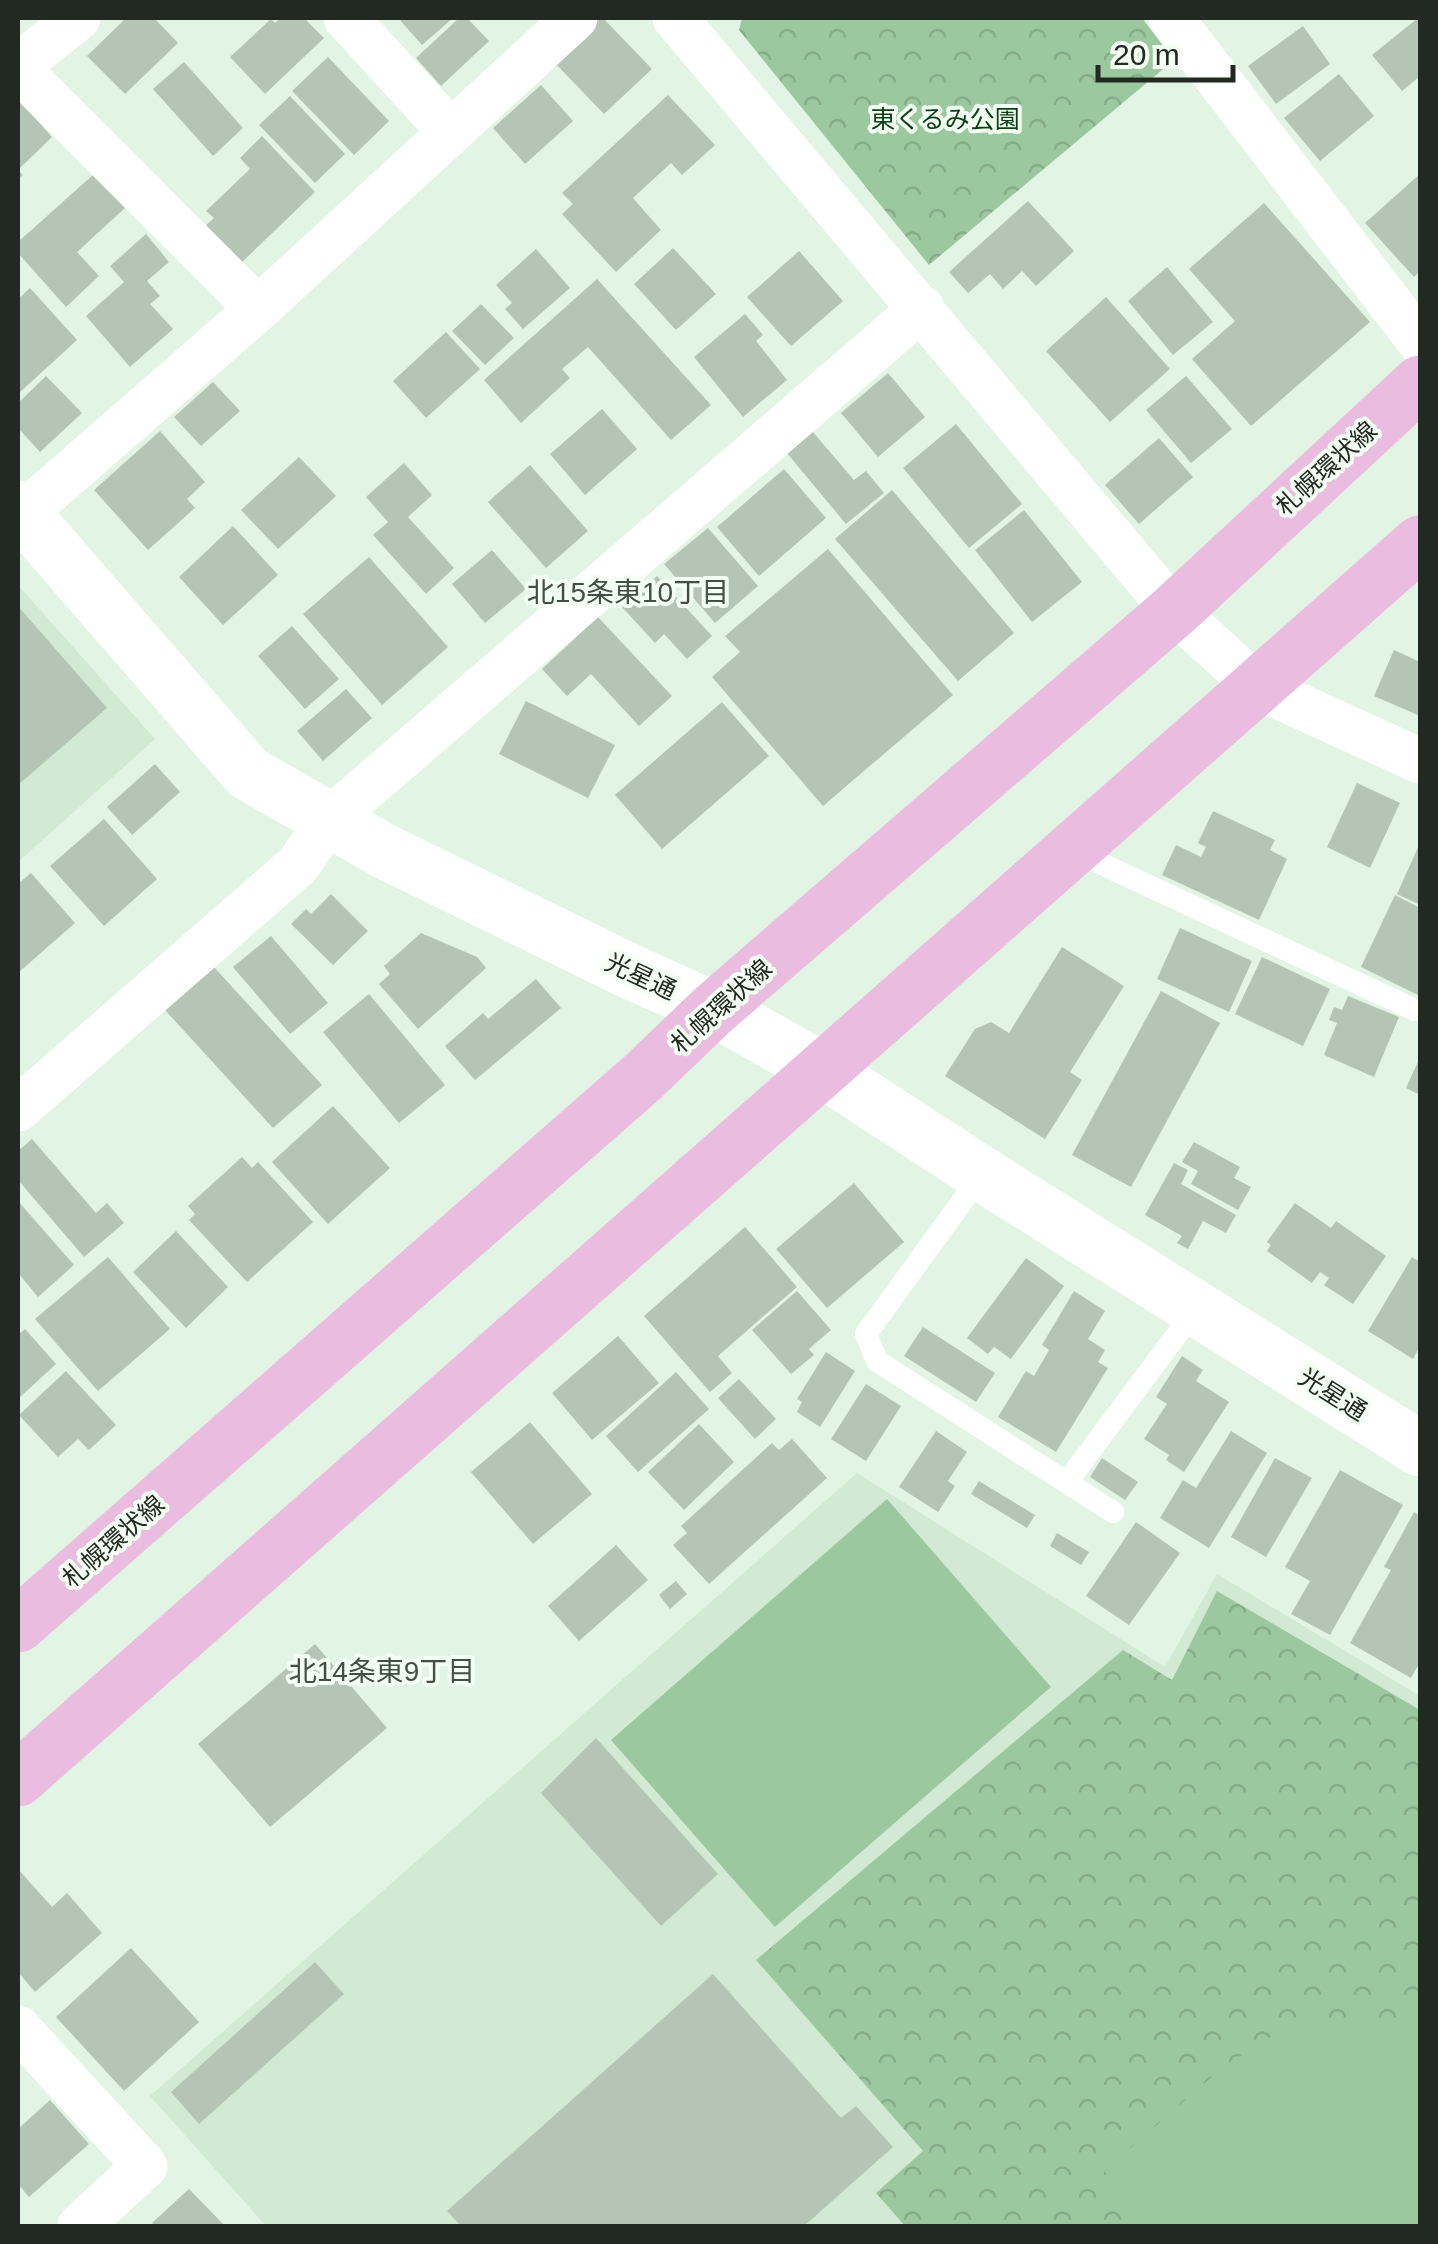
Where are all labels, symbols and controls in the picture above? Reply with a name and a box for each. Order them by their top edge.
scale bar [1098,20,1233,82]
text: 20 m [1113,38,1180,71]
park label: 東くるみ公園 [870,105,1020,133]
street label: 札幌環状線 [1270,416,1382,520]
district label: 北15条東10丁目 [527,577,729,608]
street label: 光星通 [601,947,681,1005]
street label: 札幌環状線 [665,954,777,1058]
street label: 光星通 [1294,1362,1372,1426]
street label: 札幌環状線 [57,1489,169,1593]
district label: 北14条東9丁目 [289,1656,475,1687]

